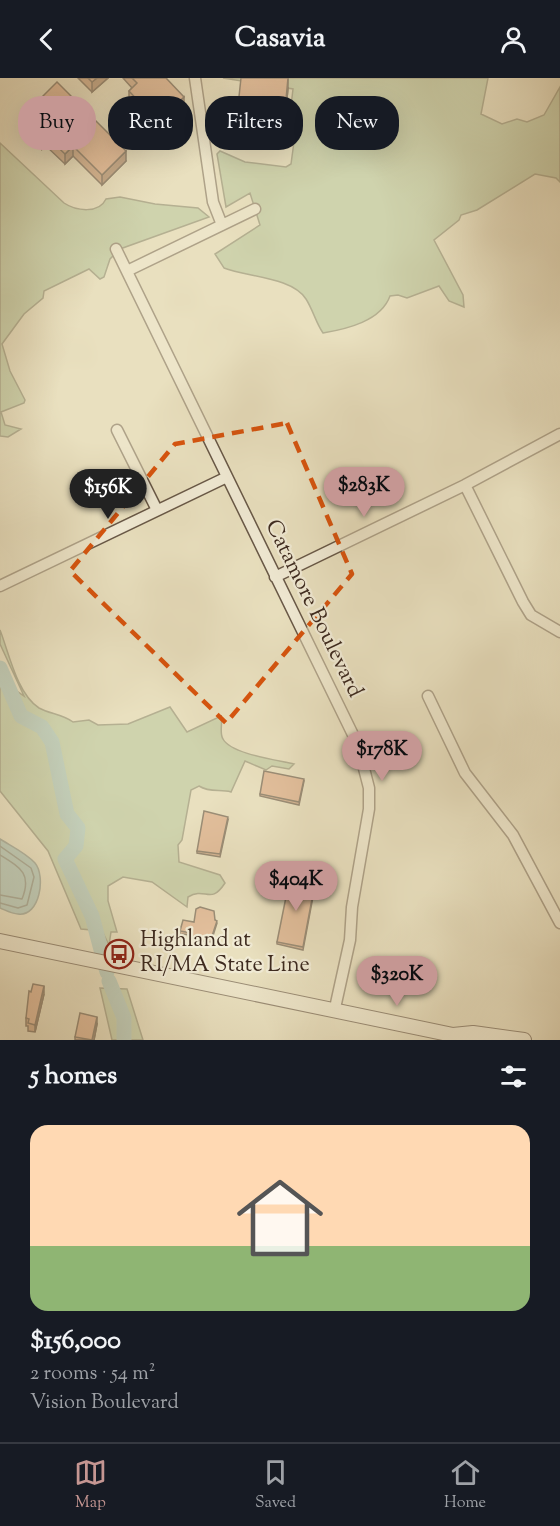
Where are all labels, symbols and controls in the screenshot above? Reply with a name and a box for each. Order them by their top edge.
text: Casavia [235,20,325,59]
icon: back [30,23,63,56]
icon: person [497,23,530,56]
chip: Buy [18,96,96,150]
chip: Rent [108,96,193,150]
chip: Filters [205,96,303,150]
chip: New [315,96,399,150]
pin: $283K [322,467,406,518]
pin: $156K [66,469,150,520]
text: $283K [338,472,390,501]
text: $156K [84,474,132,503]
street label: Catamore Boulevard [256,515,370,703]
pin: $178K [340,731,424,782]
text: $178K [356,736,408,765]
pin: $404K [254,861,338,912]
text: $404K [269,866,323,895]
place label: Highland at RI/MA State Line [140,925,310,982]
bus stop icon: Highland at RI/MA State Line [103,938,135,970]
pin: $320K [355,956,439,1007]
text: $320K [370,961,424,990]
text: 5 homes [30,1058,117,1095]
icon: filters [497,1060,530,1093]
icon: home [226,1164,334,1272]
text: $156,000 [30,1323,121,1360]
text: 2 rooms · 54 m² [30,1360,155,1389]
text: Vision Boulevard [30,1389,179,1418]
tab: Map [74,1456,107,1515]
tab: Saved [255,1456,296,1515]
tab: Home [444,1456,486,1515]

